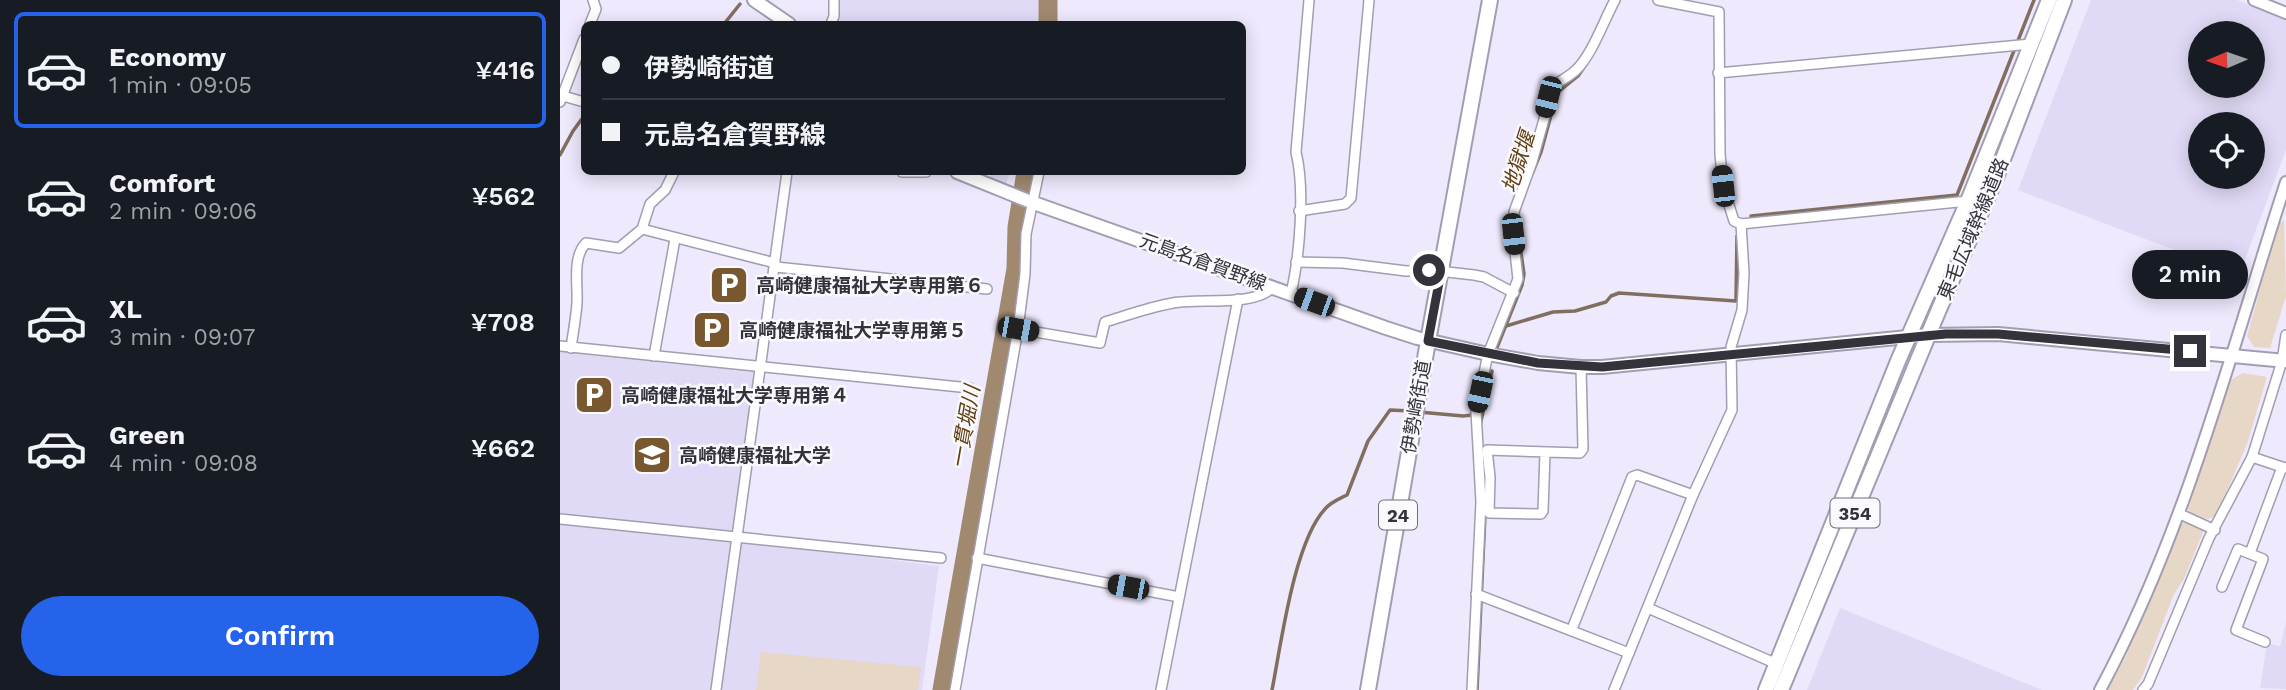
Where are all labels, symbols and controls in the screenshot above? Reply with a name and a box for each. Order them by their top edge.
north arrow [2188,21,2264,98]
map controls [2188,21,2265,189]
icon: car [25,39,88,102]
text: Economy [109,42,226,72]
text: 伊勢崎街道 [644,53,774,83]
text: ¥416 [475,55,535,85]
text: 1 min · 09:05 [109,72,252,99]
car [1533,74,1564,120]
button: locate [2188,112,2265,189]
text: 元島名倉賀野線 [644,120,826,150]
water label: 地獄堰 [1496,124,1541,196]
street label: 東毛広域幹線道路 [1933,155,2013,303]
car [1711,164,1736,208]
icon: car [25,165,88,228]
text: Comfort [109,168,215,198]
text: ¥562 [472,181,535,211]
text: 2 min · 09:06 [109,198,257,225]
car [1501,212,1526,256]
street label: 元島名倉賀野線 [1137,228,1269,296]
callout: 2 min [2132,250,2248,298]
route start [1413,254,1445,286]
text: 2 min [2158,261,2222,288]
parking icon: 高崎健康福祉大学専用第６ [708,264,750,306]
place label: 高崎健康福祉大学専用第６ [756,274,984,297]
car [1291,285,1338,319]
icon: car [25,291,88,354]
text: XL [109,294,142,324]
text: ¥708 [471,307,535,337]
parking icon: 高崎健康福祉大学専用第５ [691,309,733,351]
car [996,315,1041,343]
place label: 高崎健康福祉大学専用第５ [739,319,967,342]
text: 3 min · 09:07 [109,324,255,351]
route end [2174,335,2206,367]
street label: 伊勢崎街道 [1396,358,1436,456]
car [1466,369,1495,415]
parking icon: 高崎健康福祉大学専用第４ [573,374,615,416]
water label: 一貫堀川 [945,381,985,471]
place label: 高崎健康福祉大学専用第４ [621,384,849,407]
icon: car [25,417,88,480]
text: Green [109,420,185,450]
text: ¥662 [471,433,535,463]
school or university icon: 高崎健康福祉大学 [631,434,673,476]
place label: 高崎健康福祉大学 [679,444,831,467]
text: 4 min · 09:08 [109,450,258,477]
road number: 354 [1830,499,1880,528]
road number: 24 [1379,500,1417,530]
car [1106,573,1151,601]
button: Confirm [21,596,539,676]

